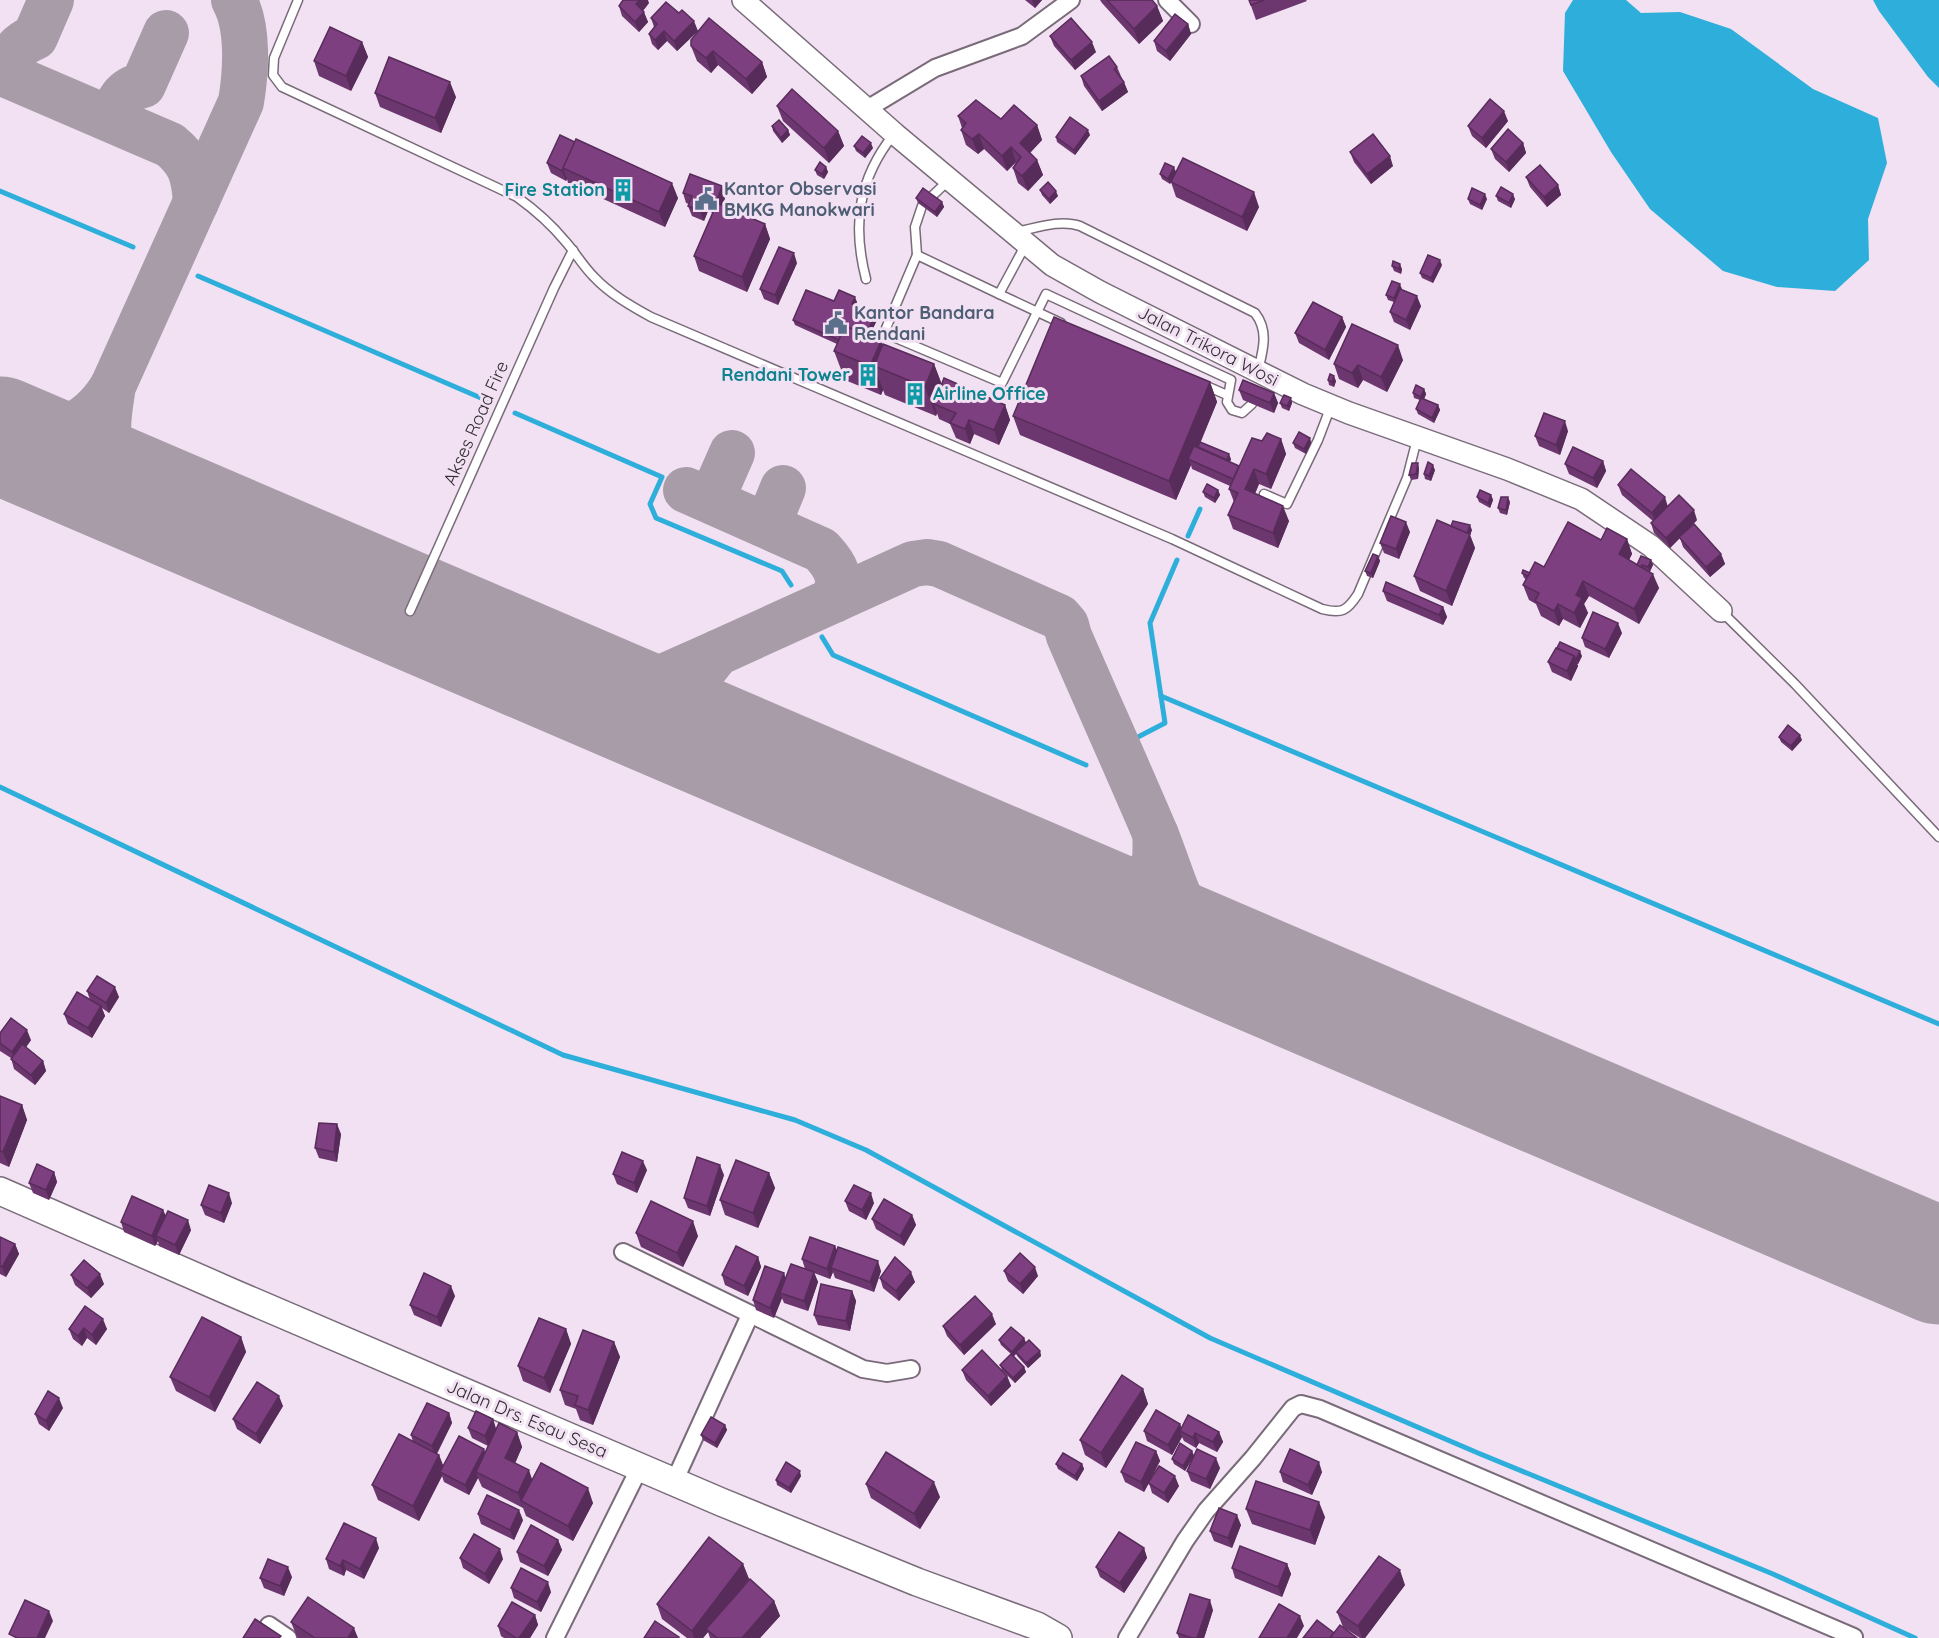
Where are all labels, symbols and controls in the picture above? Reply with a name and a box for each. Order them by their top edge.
building icon: Fire Station [610,177,636,203]
place label: Kantor Observasi BMKG Manokwari [724,177,876,221]
place label: Fire Station [505,178,605,201]
public building icon: Kantor Observasi BMKG Manokwari [693,186,719,212]
street label: Jalan Trikora Wosi [1134,300,1283,391]
place label: Kantor Bandara Rendani [854,301,995,345]
public building icon: Kantor Bandara Rendani [823,310,849,336]
street label: Akses Road Fire [438,357,513,488]
building icon: Rendani Tower [855,362,881,388]
place label: Rendani Tower [721,363,850,386]
building icon: Airline Office [902,381,928,407]
place label: Airline Office [933,382,1046,405]
street label: Jalan Drs. Esau Sesa [443,1374,611,1463]

